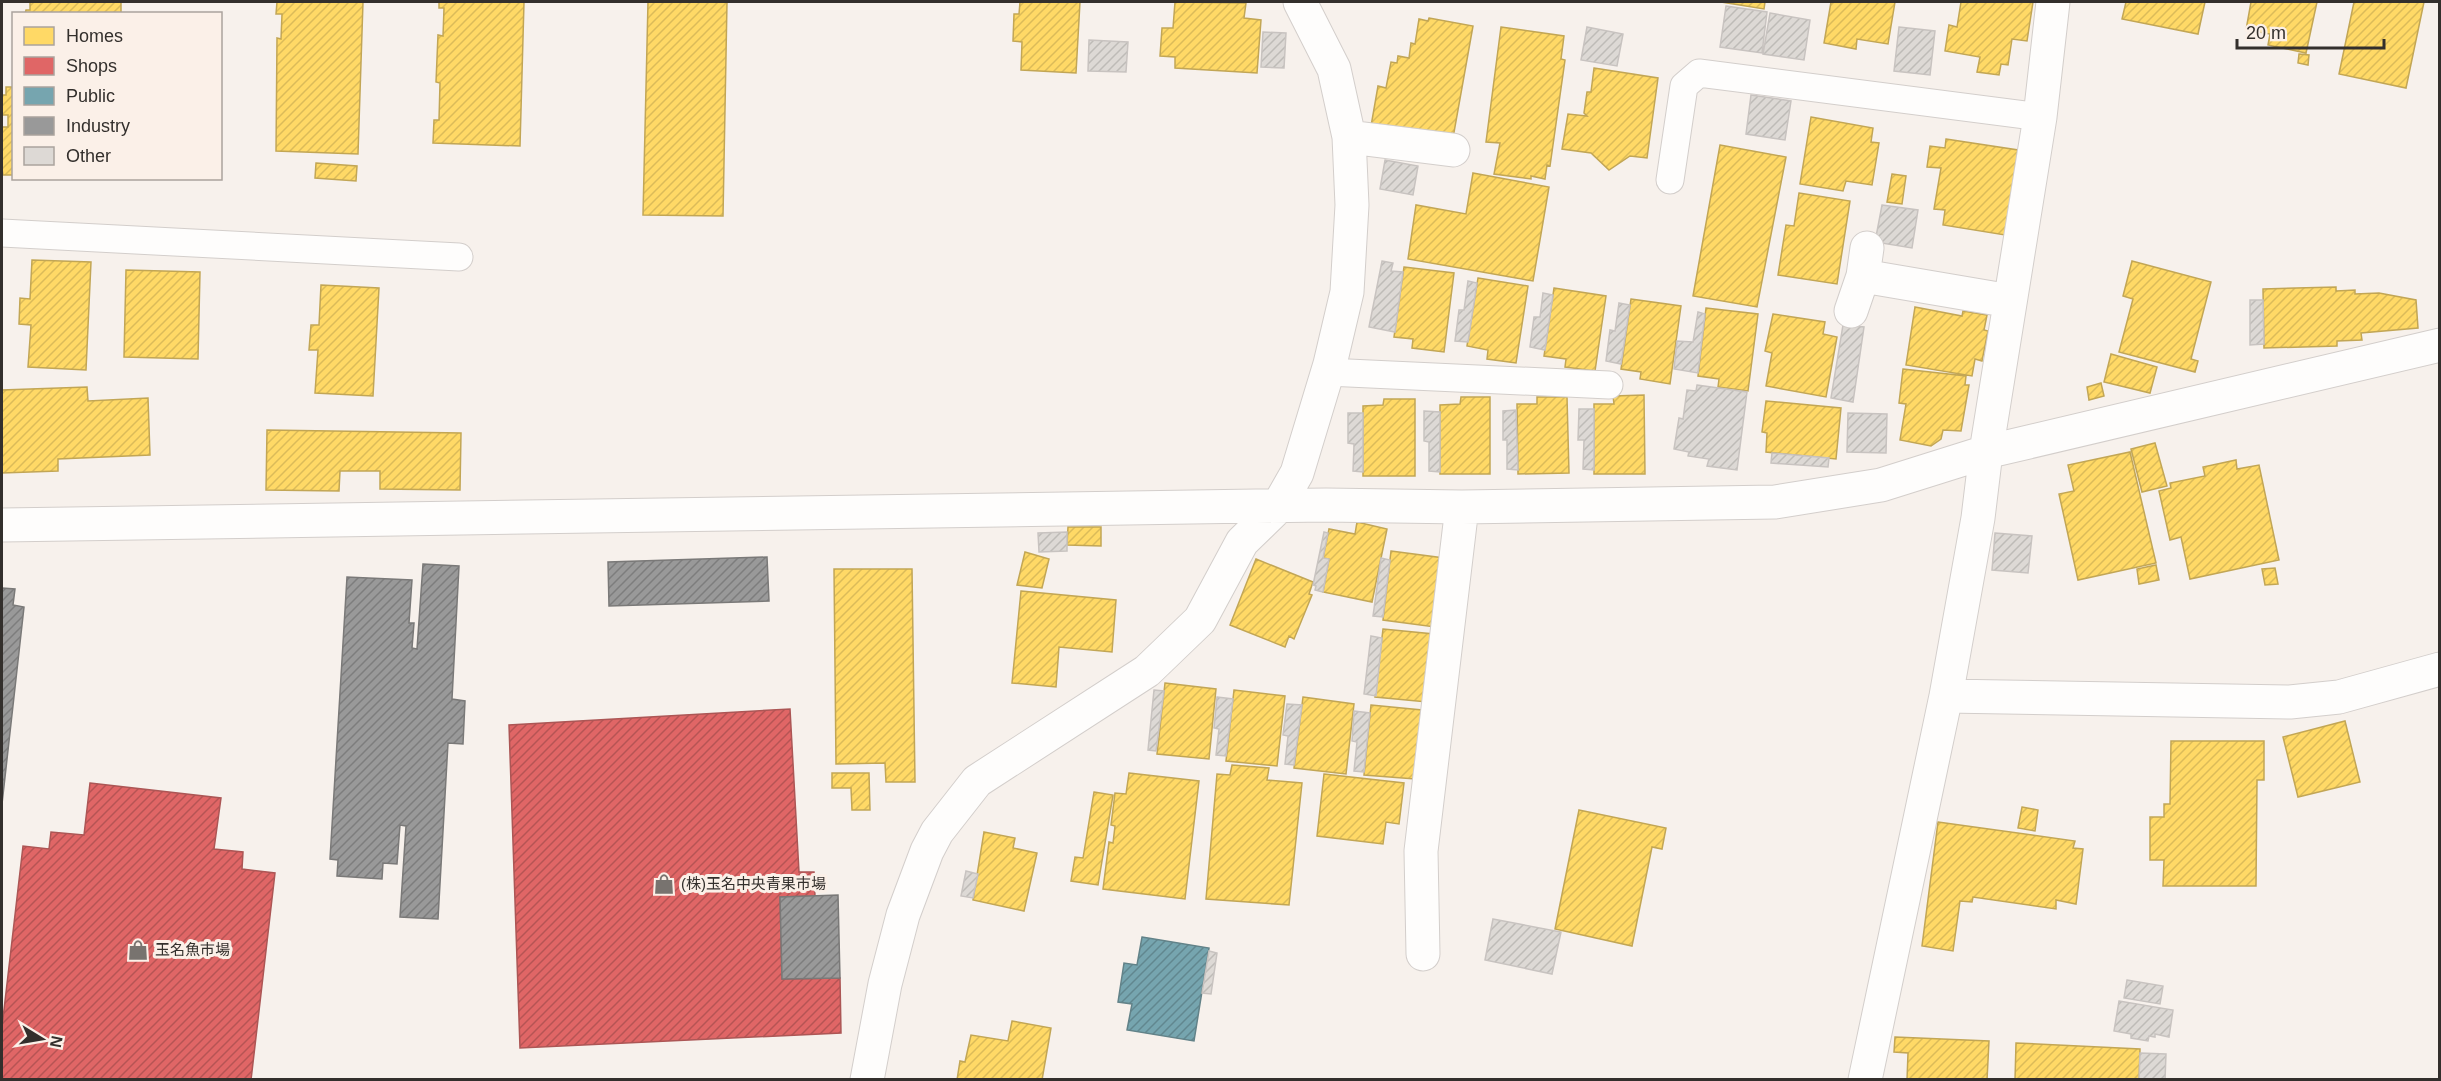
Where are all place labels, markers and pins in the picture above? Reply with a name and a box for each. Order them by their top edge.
shop icon: (株)玉名中央青果市場 [652,872,676,896]
place label: (株)玉名中央青果市場 [681,875,826,892]
shop icon: 玉名魚市場 [126,938,150,962]
place label: 玉名魚市場 [155,941,230,958]

